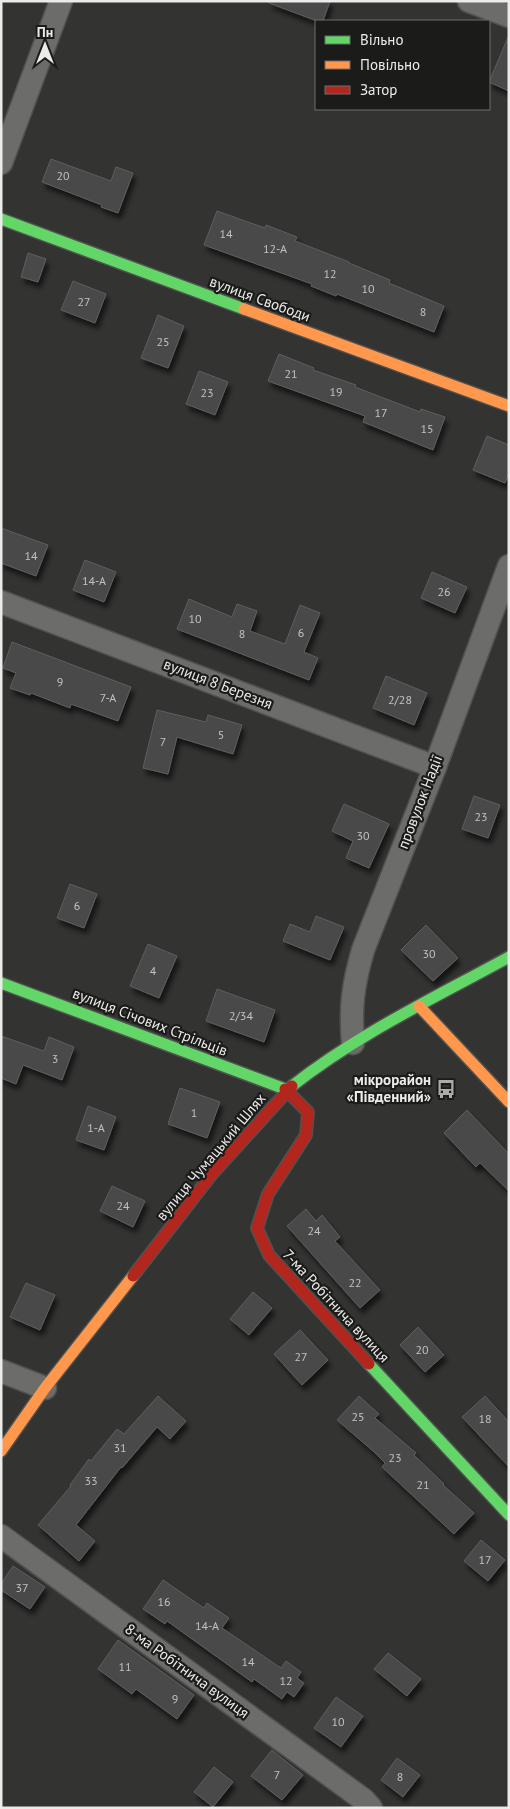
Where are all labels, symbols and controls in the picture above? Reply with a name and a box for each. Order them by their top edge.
north arrow [20,20,70,70]
legend [315,20,490,110]
text: Пн [37,23,53,41]
text: Вільно [360,30,403,49]
text: Повільно [360,55,420,74]
text: Затор [360,80,397,99]
house number: 20 [56,168,70,183]
house number: 14 [219,226,233,241]
house number: 12-А [263,241,287,256]
house number: 12 [323,266,337,281]
street label: вулиця Свободи [207,272,313,326]
house number: 10 [361,281,375,296]
house number: 27 [77,294,91,309]
house number: 8 [420,304,426,319]
house number: 25 [156,334,170,349]
house number: 21 [284,366,298,381]
house number: 19 [329,384,343,399]
house number: 23 [200,385,214,400]
house number: 17 [374,405,388,420]
house number: 15 [420,421,434,436]
house number: 14 [24,548,38,563]
house number: 14-А [82,573,106,588]
house number: 26 [437,584,451,599]
house number: 10 [188,611,202,626]
house number: 6 [298,625,304,640]
house number: 8 [239,626,245,641]
street label: вулиця 8 Березня [161,654,275,713]
house number: 9 [57,674,63,689]
house number: 7-А [100,690,116,705]
house number: 2/28 [388,692,412,707]
house number: 5 [218,727,224,742]
house number: 7 [160,734,166,749]
street label: провулок Надії [393,752,446,851]
house number: 23 [474,809,488,824]
house number: 30 [356,828,370,843]
house number: 6 [74,898,80,913]
house number: 30 [422,946,436,961]
house number: 4 [150,963,157,978]
street label: вулиця Січових Стрільців [70,983,230,1060]
house number: 2/34 [229,1008,253,1023]
house number: 3 [52,1051,58,1066]
place label: мікрорайон «Південний» [347,1070,431,1106]
bus stop icon: мікрорайон «Південний» [435,1078,457,1100]
street label: вулиця Чумацький Шлях [152,1089,270,1224]
house number: 1 [191,1105,197,1120]
house number: 1-А [87,1120,105,1135]
house number: 24 [116,1198,130,1213]
house number: 24 [307,1223,321,1238]
street label: 7-ма Робітнича вулиця [279,1245,394,1366]
house number: 22 [348,1275,362,1290]
house number: 20 [415,1342,429,1357]
house number: 27 [294,1349,308,1364]
house number: 25 [351,1409,365,1424]
house number: 18 [478,1411,492,1426]
house number: 31 [113,1440,127,1455]
house number: 23 [388,1450,402,1465]
house number: 33 [84,1473,98,1488]
house number: 21 [416,1477,430,1492]
house number: 17 [478,1552,492,1567]
house number: 37 [15,1580,29,1595]
house number: 16 [157,1594,171,1609]
house number: 14-А [195,1618,219,1633]
street label: 8-ма Робітнича вулиця [121,1619,253,1722]
house number: 14 [241,1654,255,1669]
house number: 11 [118,1659,132,1674]
house number: 12 [279,1673,293,1688]
house number: 9 [172,1691,178,1706]
house number: 10 [331,1714,345,1729]
house number: 7 [274,1767,280,1782]
house number: 8 [397,1769,403,1784]

